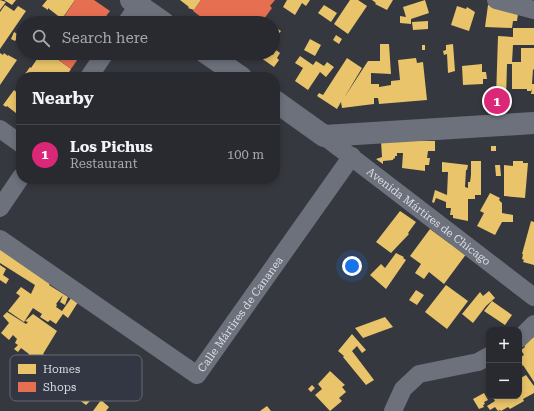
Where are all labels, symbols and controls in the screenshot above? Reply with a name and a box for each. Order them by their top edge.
search box [16,16,280,60]
icon: search [30,27,52,49]
text: Search here [62,29,148,47]
pin: 1 [484,86,510,116]
text: Nearby [32,88,94,108]
text: Los Pichus [70,138,153,156]
text: 1 [41,147,49,162]
text: 100 m [227,147,264,162]
text: Restaurant [70,156,138,171]
street label: Avenida Mártires de Chicago [364,165,493,268]
street label: Calle Mártires de Cananea [195,254,286,375]
your location [342,256,362,276]
map controls [486,327,522,399]
button: + [486,327,522,363]
legend [10,355,142,401]
text: Homes [43,363,80,376]
button: − [486,363,522,399]
text: Shops [43,381,76,394]

